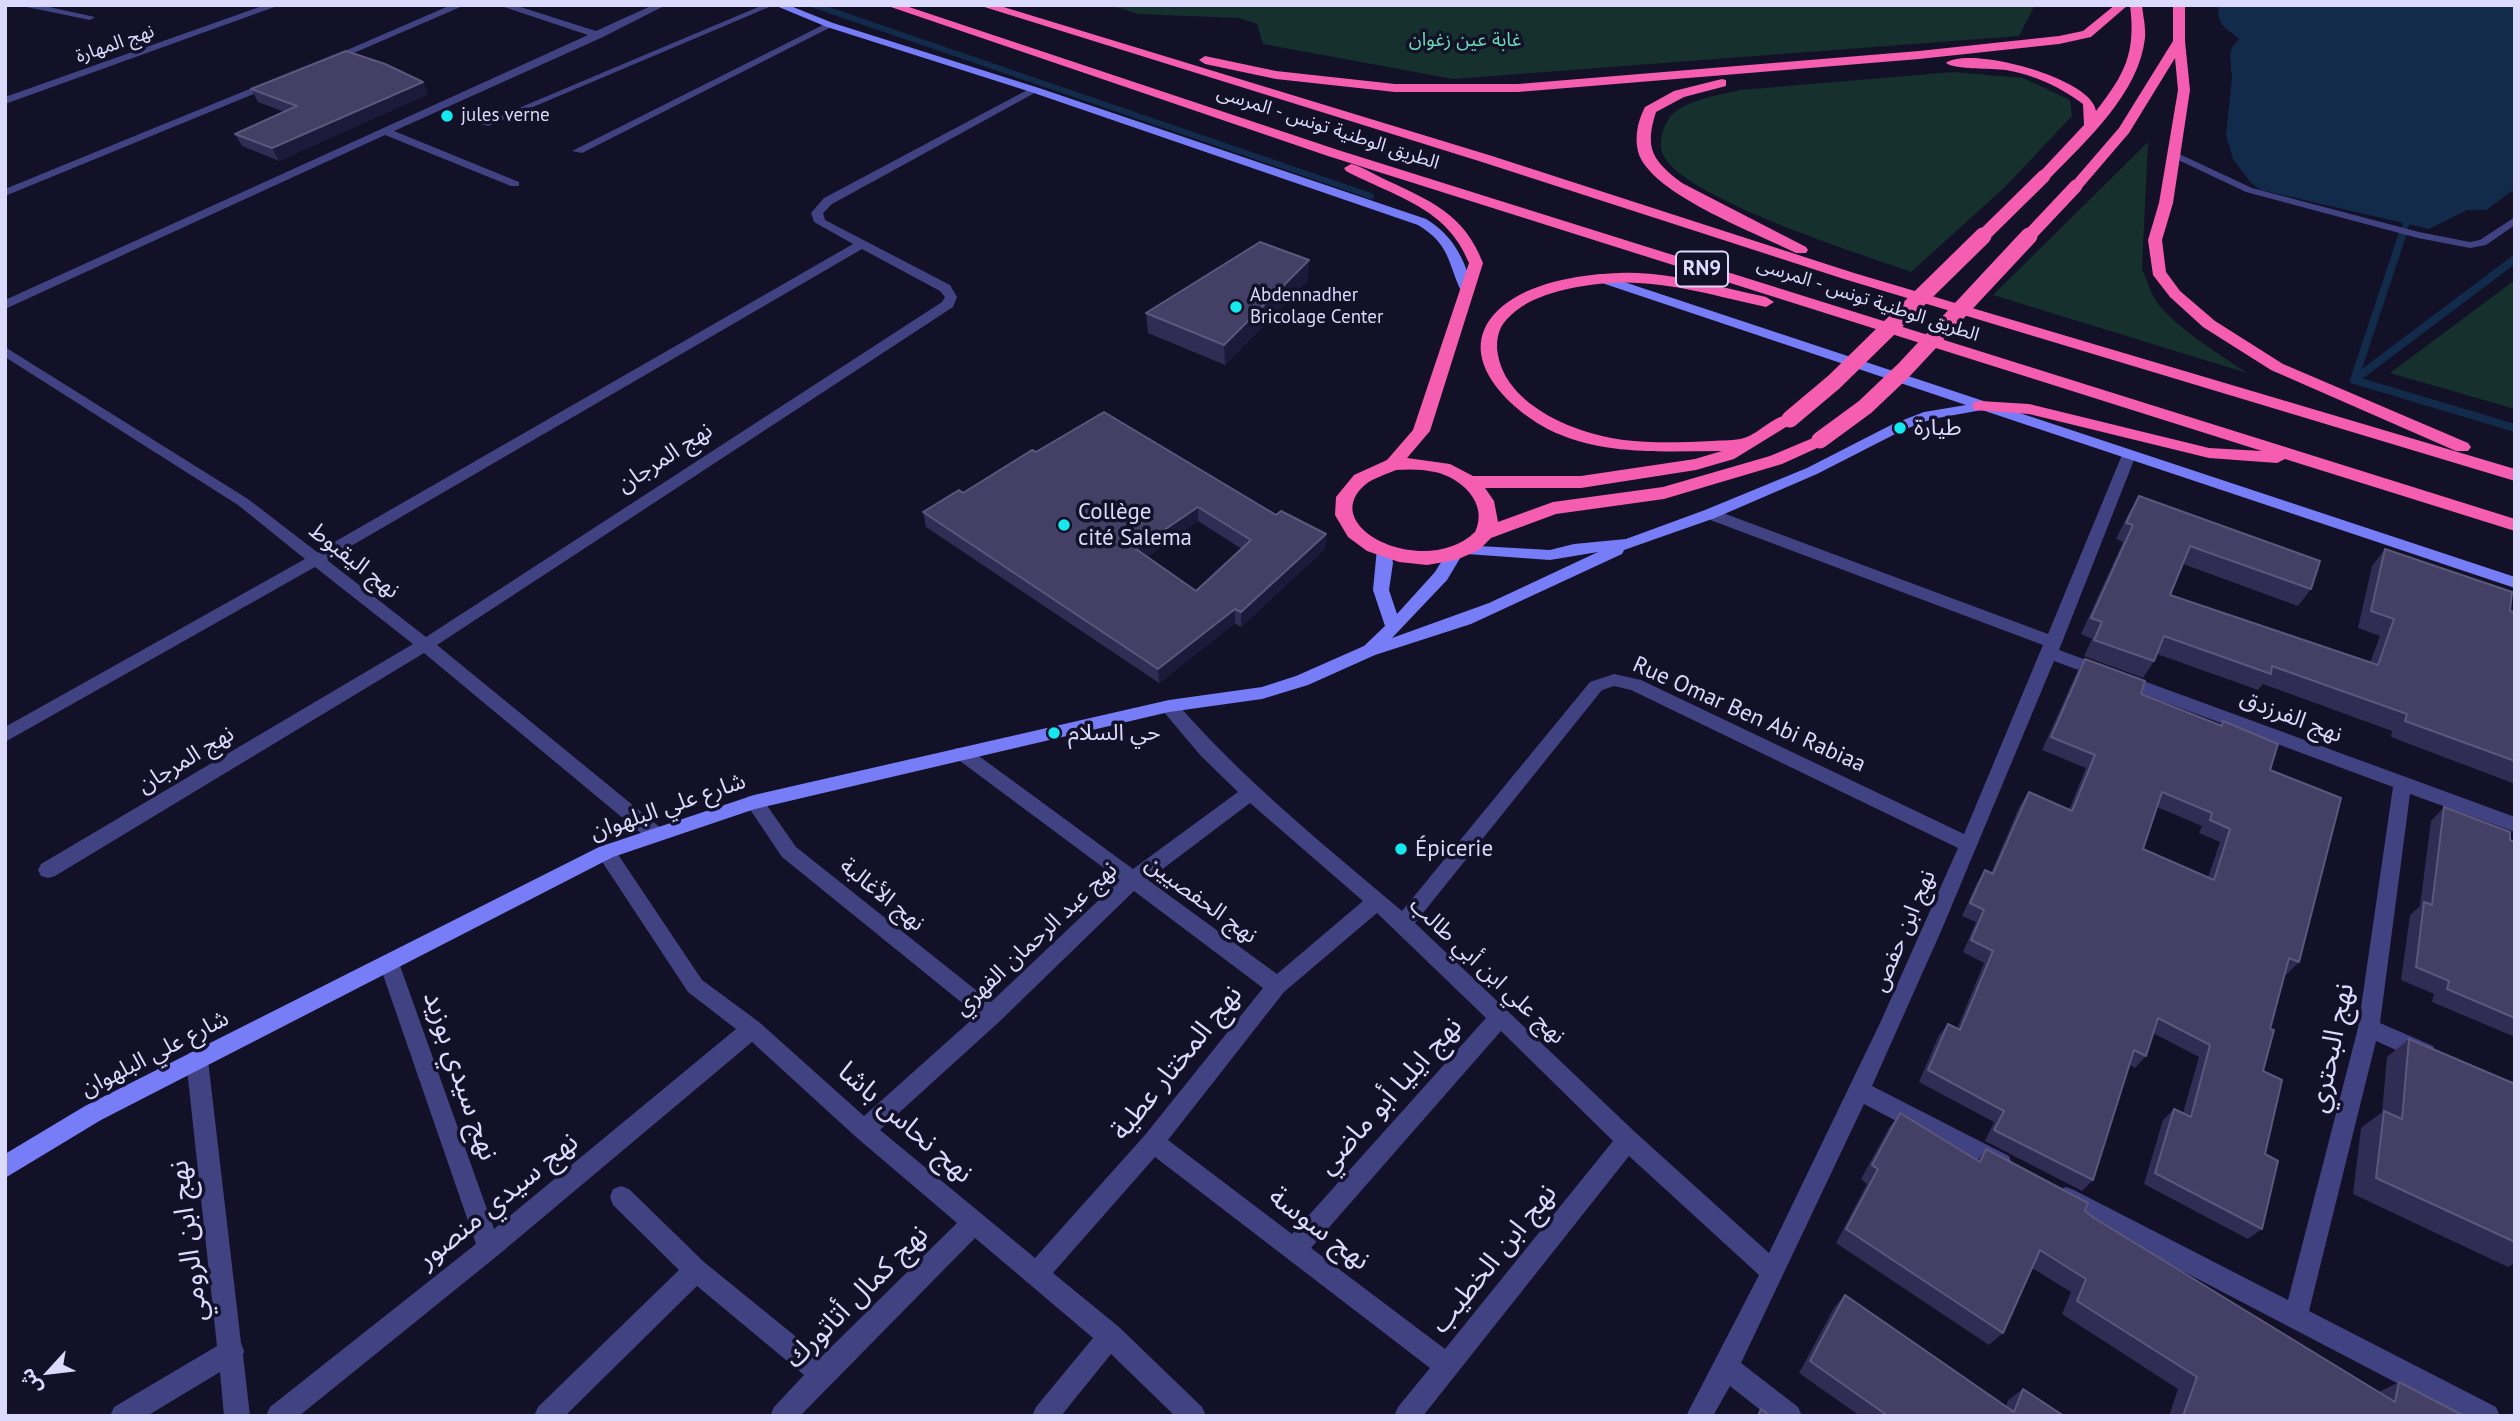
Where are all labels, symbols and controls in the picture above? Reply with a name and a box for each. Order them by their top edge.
street label: نهج المهارة [73,20,157,68]
park label: غابة عين زغوان [1409,30,1521,52]
street label: الطريق الوطنية تونس - المرسى [1214,81,1442,175]
place label: jules verne [461,105,550,127]
marker: jules verne [439,108,455,124]
road number: RN9 [1676,252,1728,286]
street label: الطريق الوطنية تونس - المرسى [1754,253,1982,347]
place label: Abdennadher Bricolage Center [1250,285,1383,329]
marker: Abdennadher Bricolage Center [1228,299,1244,315]
place label: طيارة [1914,414,1962,442]
street label: نهج المرجان [612,417,718,499]
marker: طيارة [1892,420,1908,436]
place label: Collège cité Salema [1078,498,1192,552]
street label: نهج اليقبوط [303,517,405,605]
marker: Collège cité Salema [1056,517,1072,533]
street label: Rue Omar Ben Abi Rabiaa [1628,651,1870,779]
street label: نهج الفرزدق [2236,685,2346,749]
place label: حي السلام [1068,719,1161,747]
street label: نهج المرجان [133,720,239,800]
marker: حي السلام [1046,725,1062,741]
street label: شارع علي البلهوان [587,768,749,846]
place label: Épicerie [1415,835,1493,863]
marker: Épicerie [1393,841,1409,857]
street label: نهج الحفصيين [1139,850,1263,950]
street label: نهج الأغالبة [834,852,930,938]
street label: نهج عبد الرحمان الفهري [949,856,1123,1022]
street label: نهج ابن حفص [1866,866,1942,996]
street label: نهج علي ابن أبي طالب [1403,892,1571,1050]
street label: نهج المختار عطية [1104,979,1250,1147]
street label: نهج البحتري [2302,980,2362,1116]
street label: نهج سيدي بوزيد [415,987,505,1165]
street label: شارع علي البلهوان [76,1005,234,1103]
street label: نهج ايليا أبو ماضي [1310,1010,1470,1182]
street label: نهج نحاس باشا [831,1055,979,1191]
street label: نهج سيدي منصور [411,1126,585,1276]
street label: نهج ابن الرومي [162,1158,216,1324]
street label: نهج ابن الخطيب [1424,1178,1564,1340]
street label: نهج سوسة [1262,1180,1376,1278]
street label: نهج كمال أتاتورك [778,1218,936,1376]
north arrow [14,1337,84,1407]
text: ش [14,1364,47,1399]

